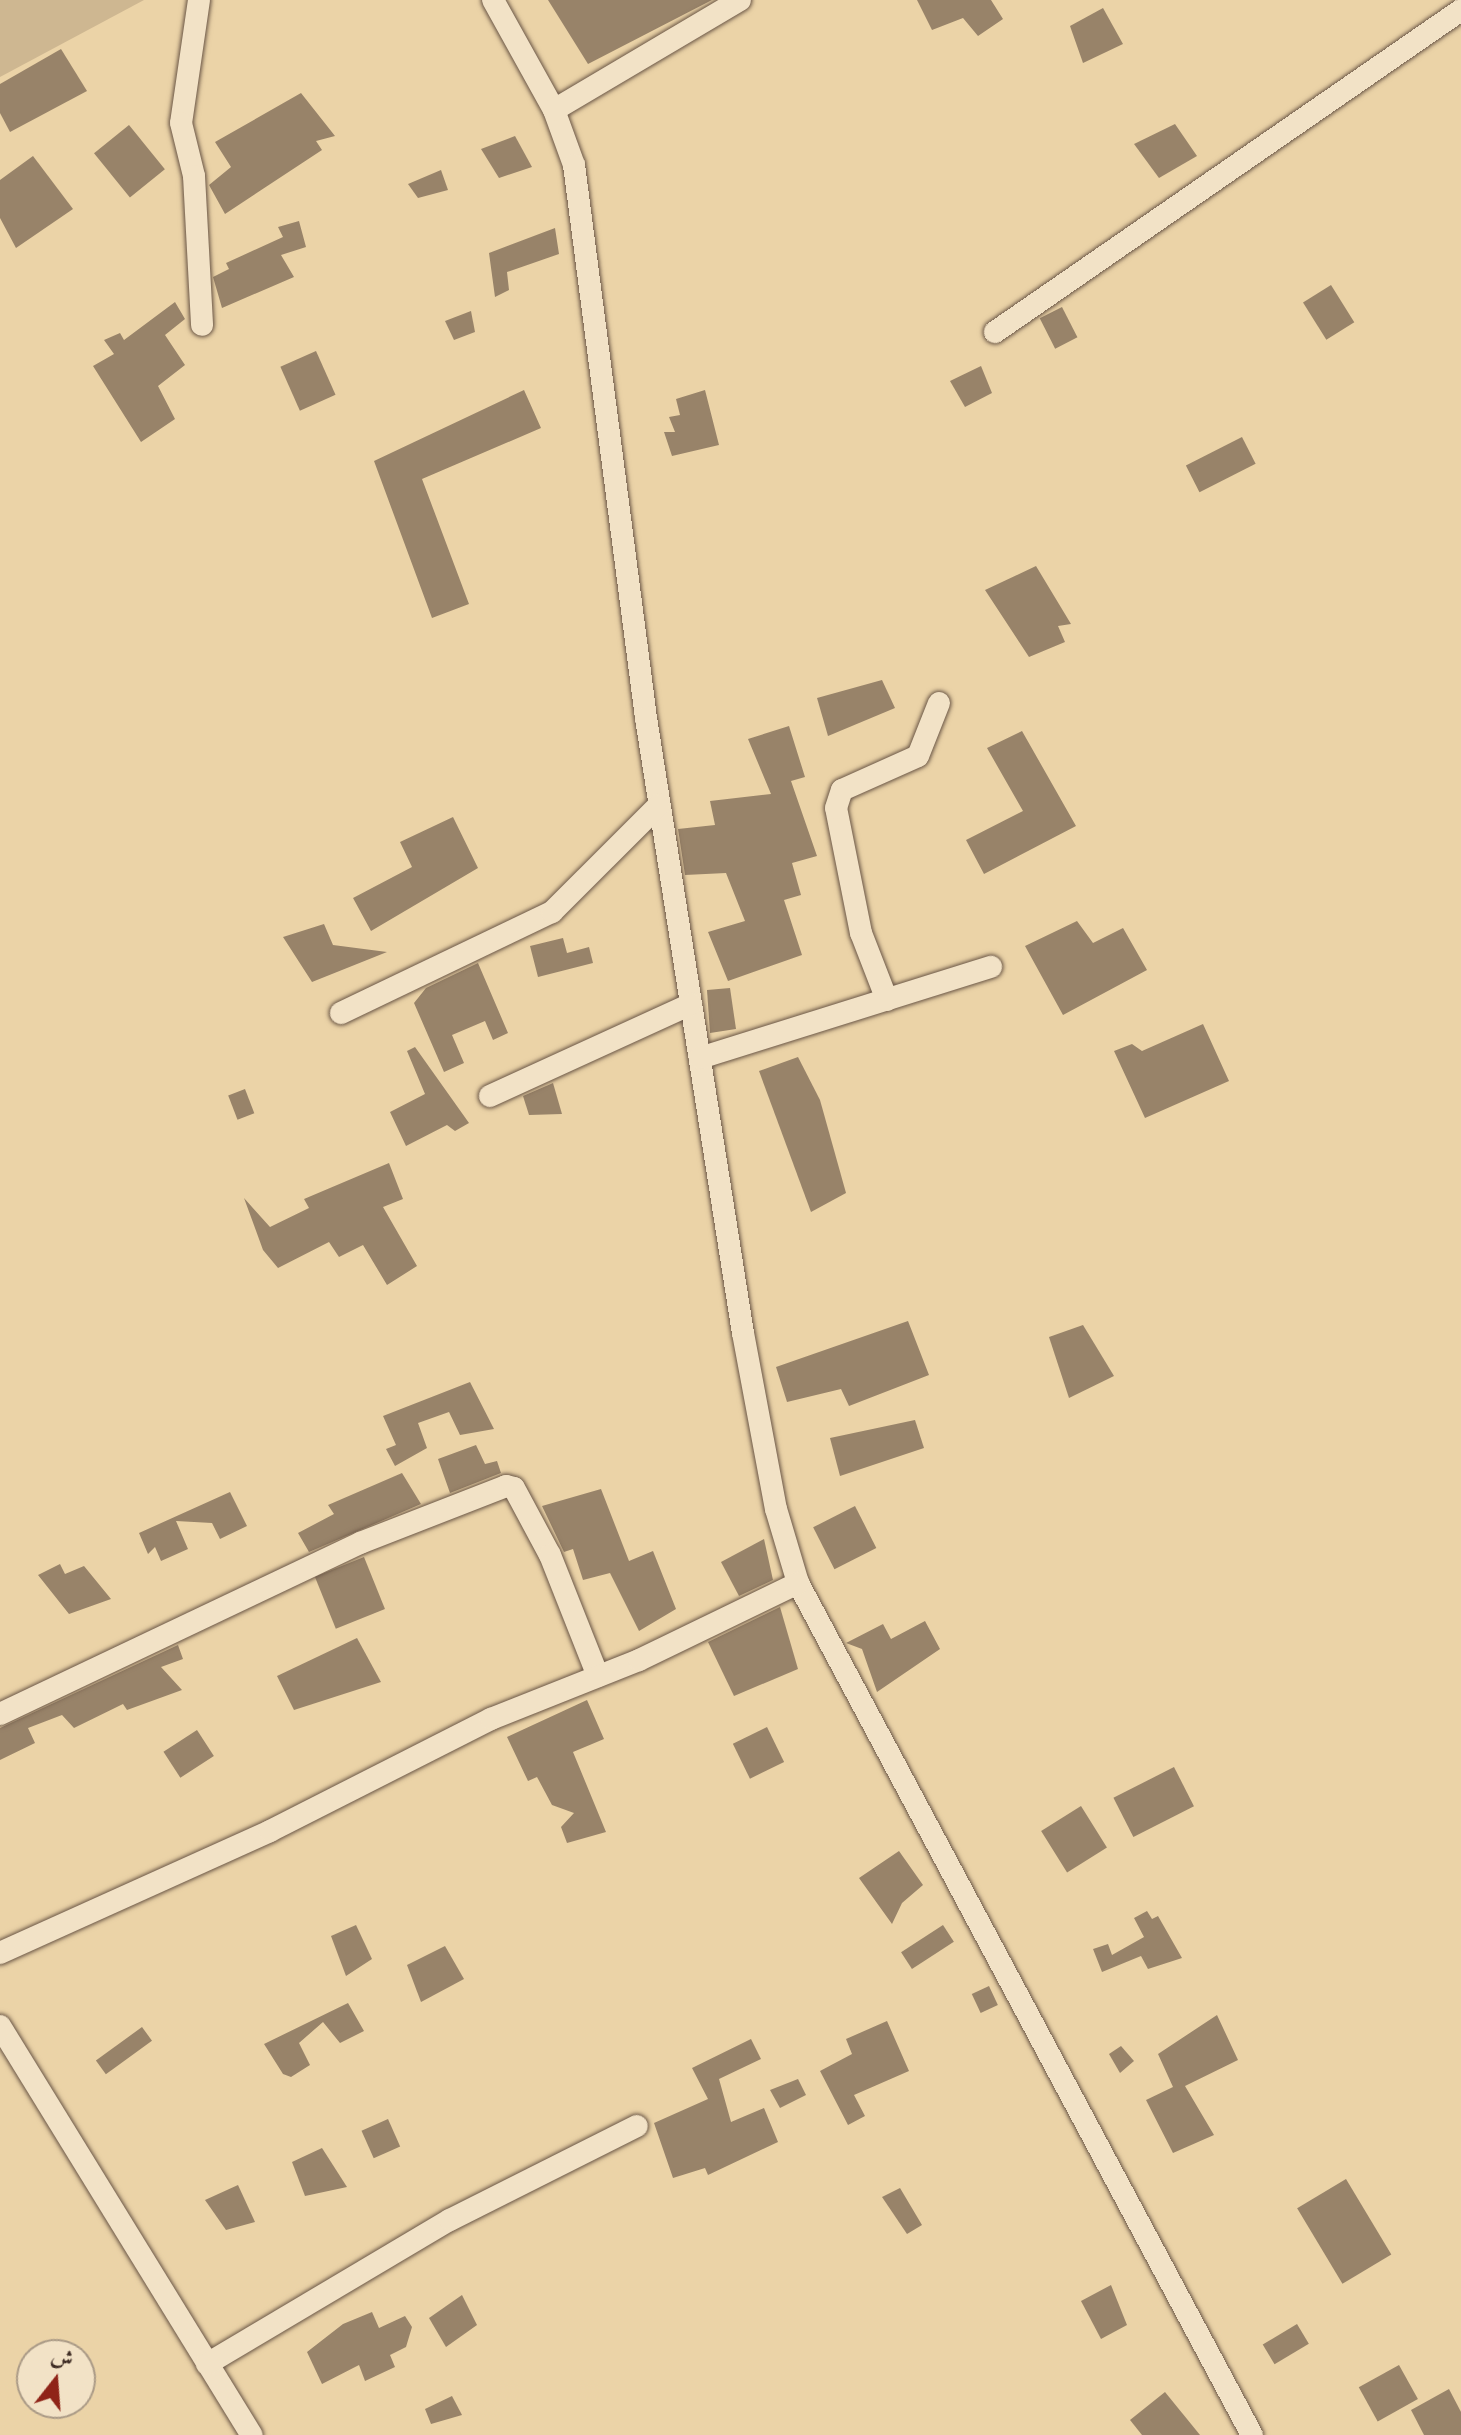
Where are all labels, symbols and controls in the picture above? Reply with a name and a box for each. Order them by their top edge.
north arrow [16,2339,96,2419]
text: ش [48,2340,77,2375]

